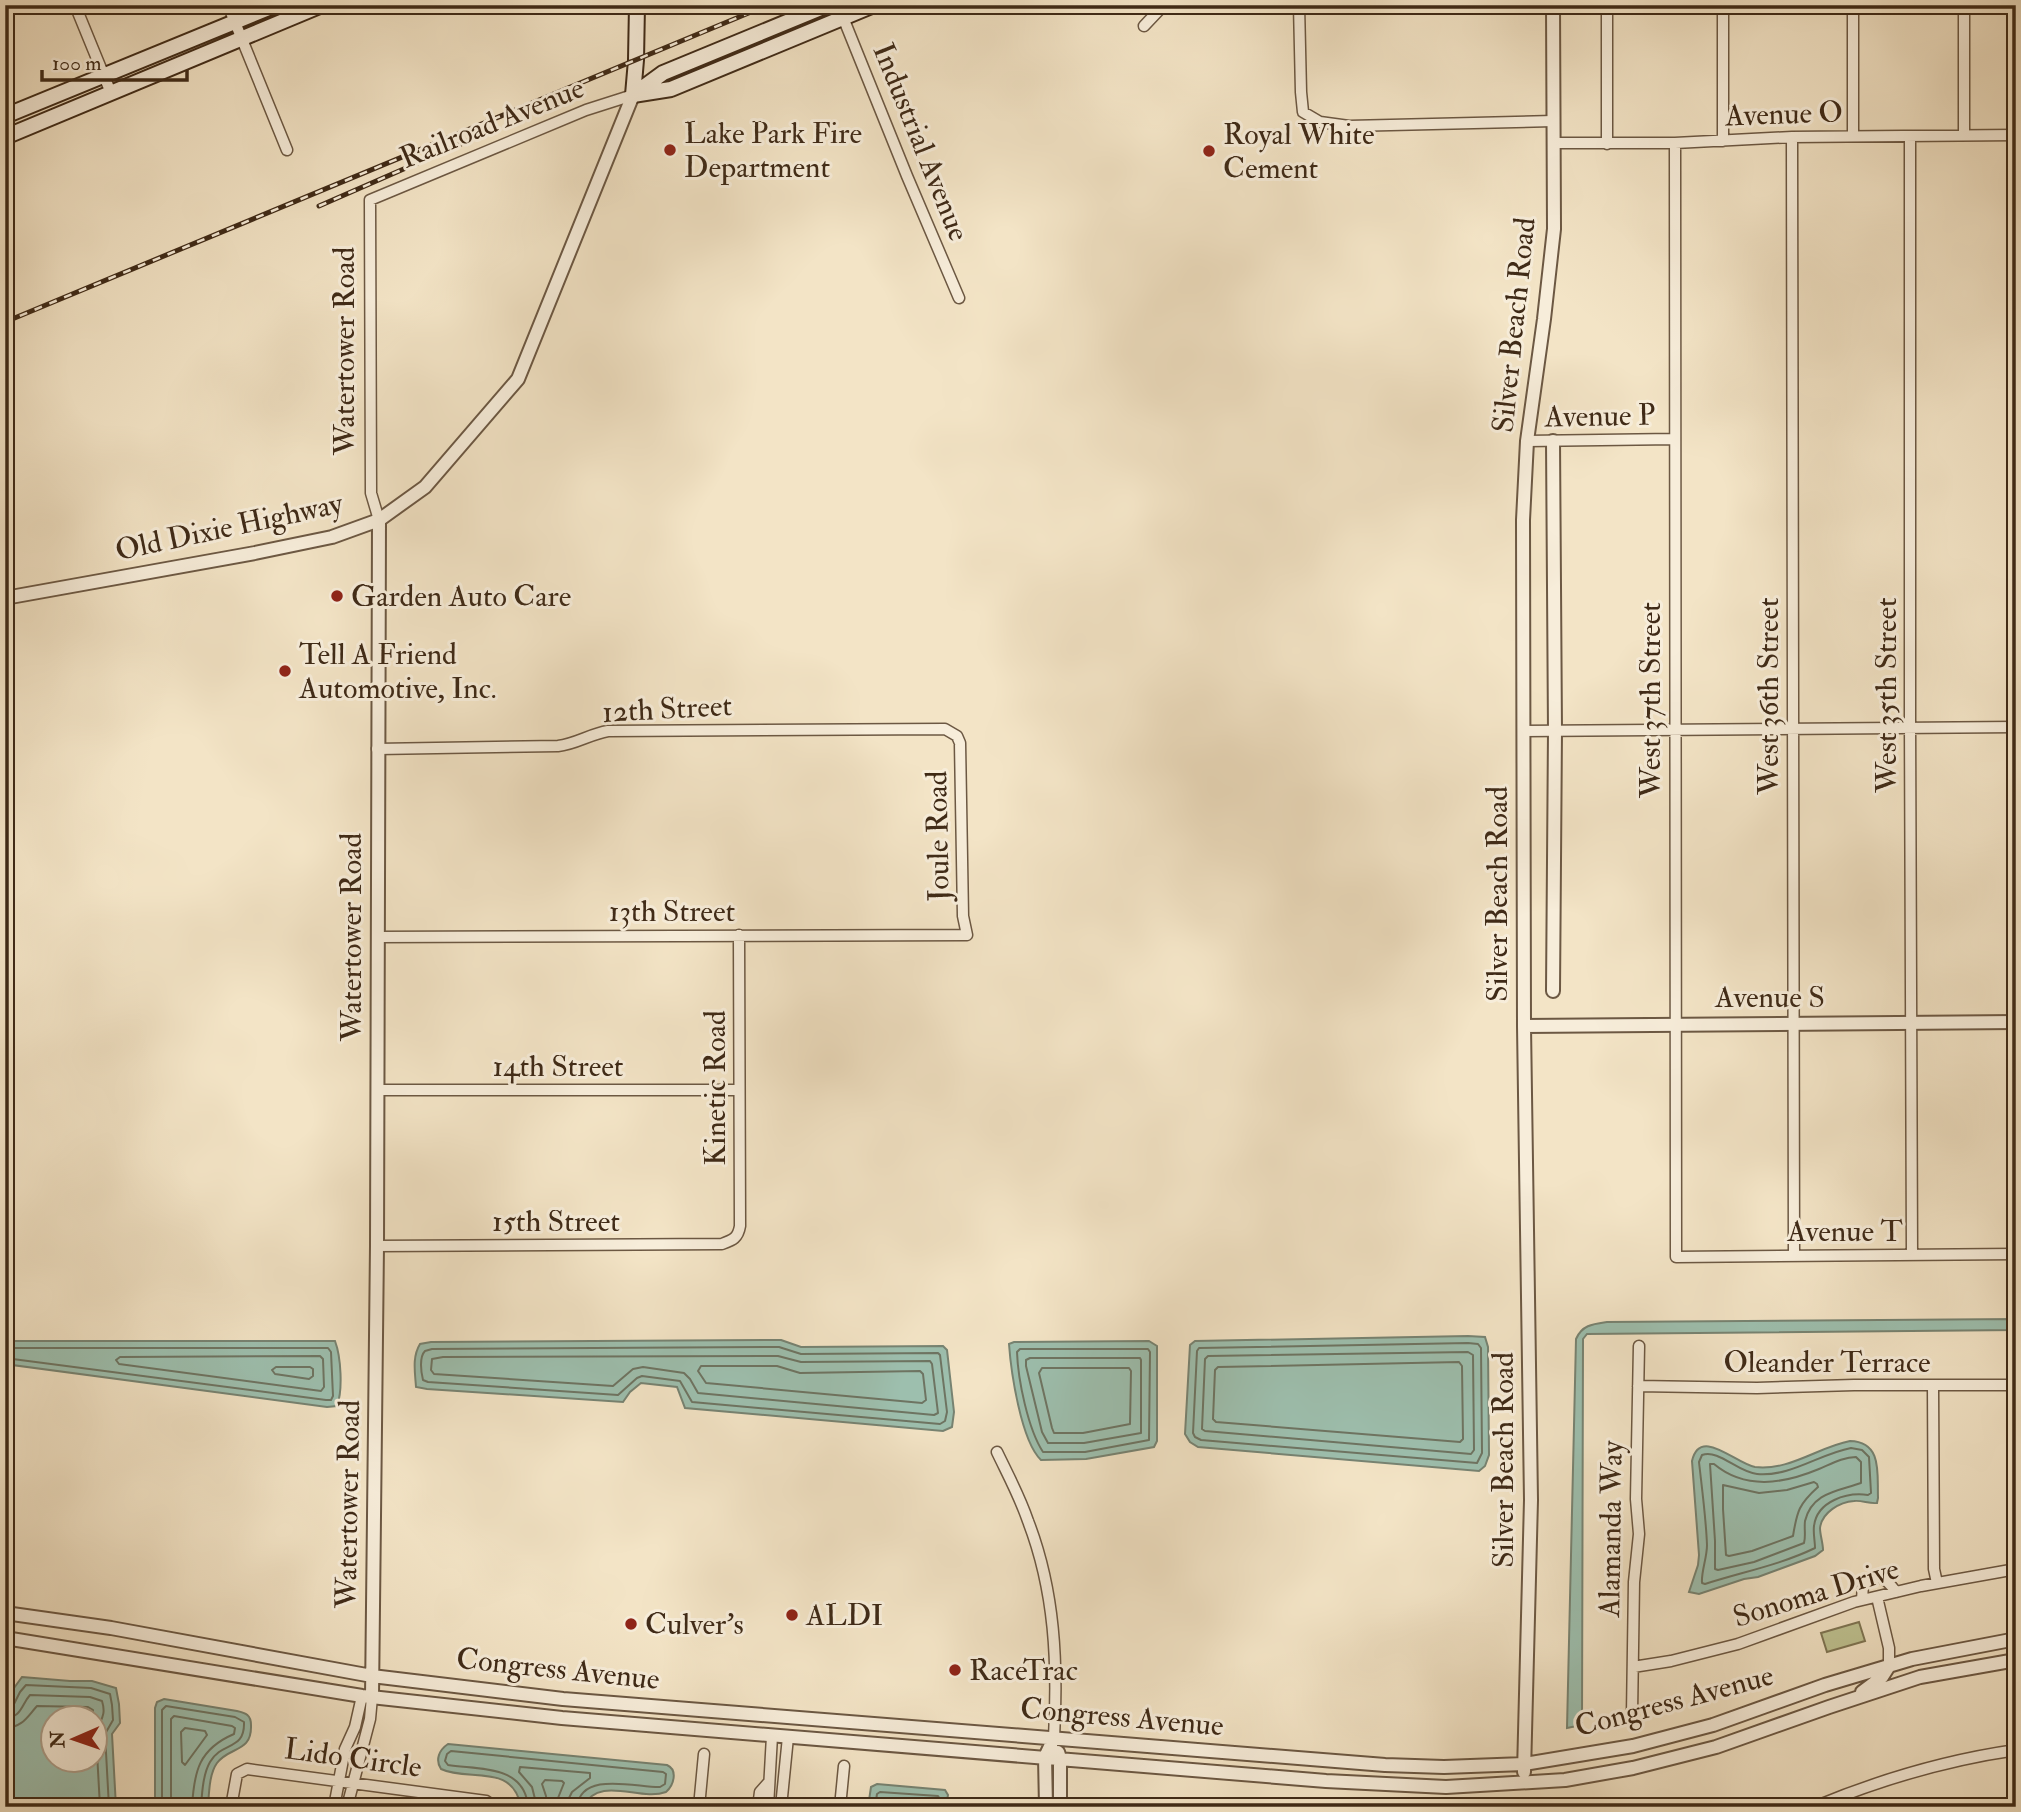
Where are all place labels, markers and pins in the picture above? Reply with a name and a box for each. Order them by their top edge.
place label: Lake Park Fire Department [684,115,862,186]
place label: Royal White Cement [1223,116,1375,187]
marker: Lake Park Fire Department [662,142,678,158]
marker: Royal White Cement [1201,143,1217,159]
place label: Garden Auto Care [351,578,571,615]
marker: Garden Auto Care [329,588,345,604]
place label: Tell A Friend Automotive, Inc. [298,636,497,707]
marker: Tell A Friend Automotive, Inc. [277,663,293,679]
place label: ALDI [805,1597,883,1634]
place label: Culver's [645,1606,744,1643]
marker: ALDI [784,1607,800,1623]
marker: Culver's [623,1616,639,1632]
place label: RaceTrac [969,1652,1078,1689]
marker: RaceTrac [947,1662,963,1678]

